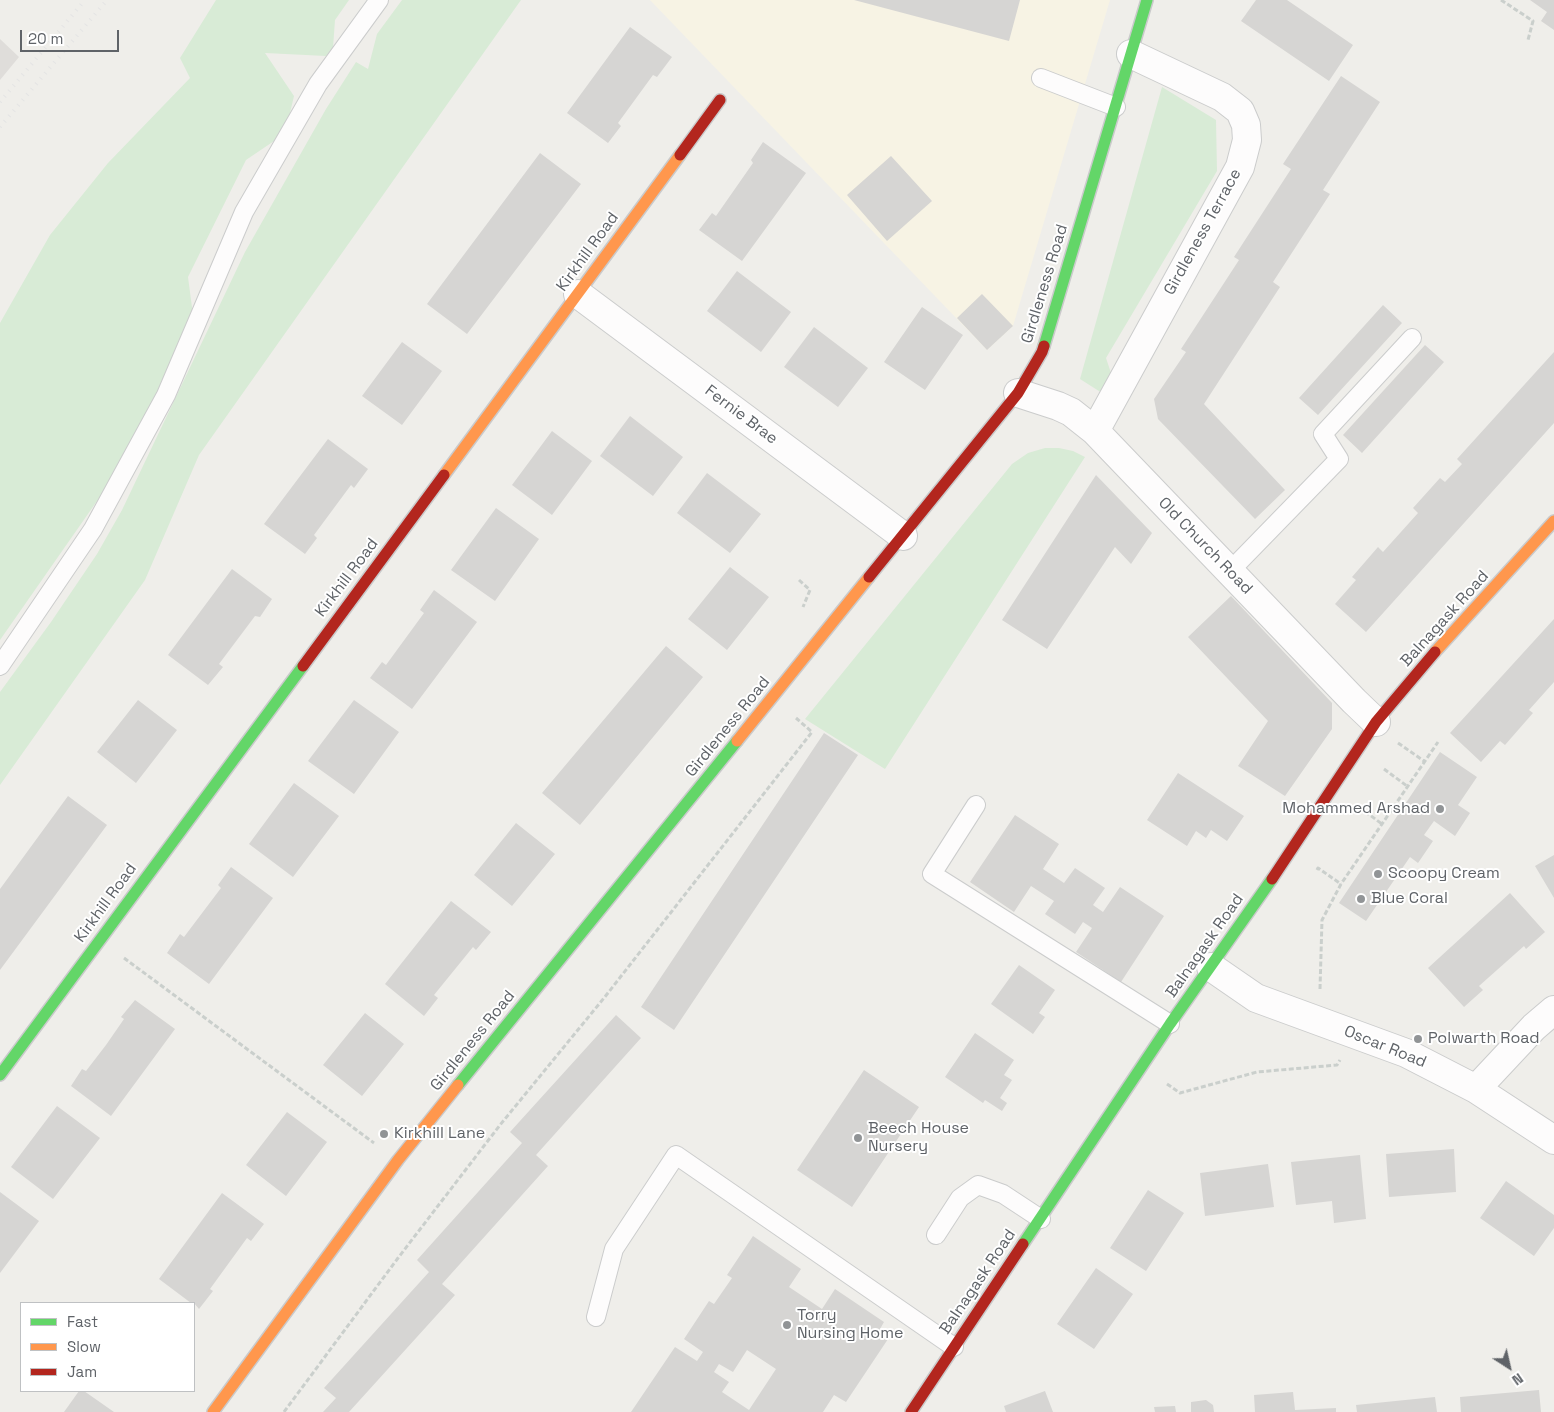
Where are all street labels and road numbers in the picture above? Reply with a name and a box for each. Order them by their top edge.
street label: Girdleness Terrace [1160,166,1246,298]
street label: Kirkhill Road [553,209,623,295]
street label: Girdleness Road [1018,222,1072,346]
street label: Fernie Brae [701,381,781,449]
street label: Old Church Road [1154,494,1256,598]
street label: Kirkhill Road [311,535,383,621]
street label: Balnagask Road [1397,567,1493,671]
street label: Girdleness Road [682,673,774,781]
street label: Kirkhill Road [71,860,141,946]
street label: Balnagask Road [1162,890,1248,1002]
street label: Girdleness Road [427,987,519,1095]
street label: Oscar Road [1341,1022,1429,1072]
street label: Balnagask Road [936,1226,1020,1338]

